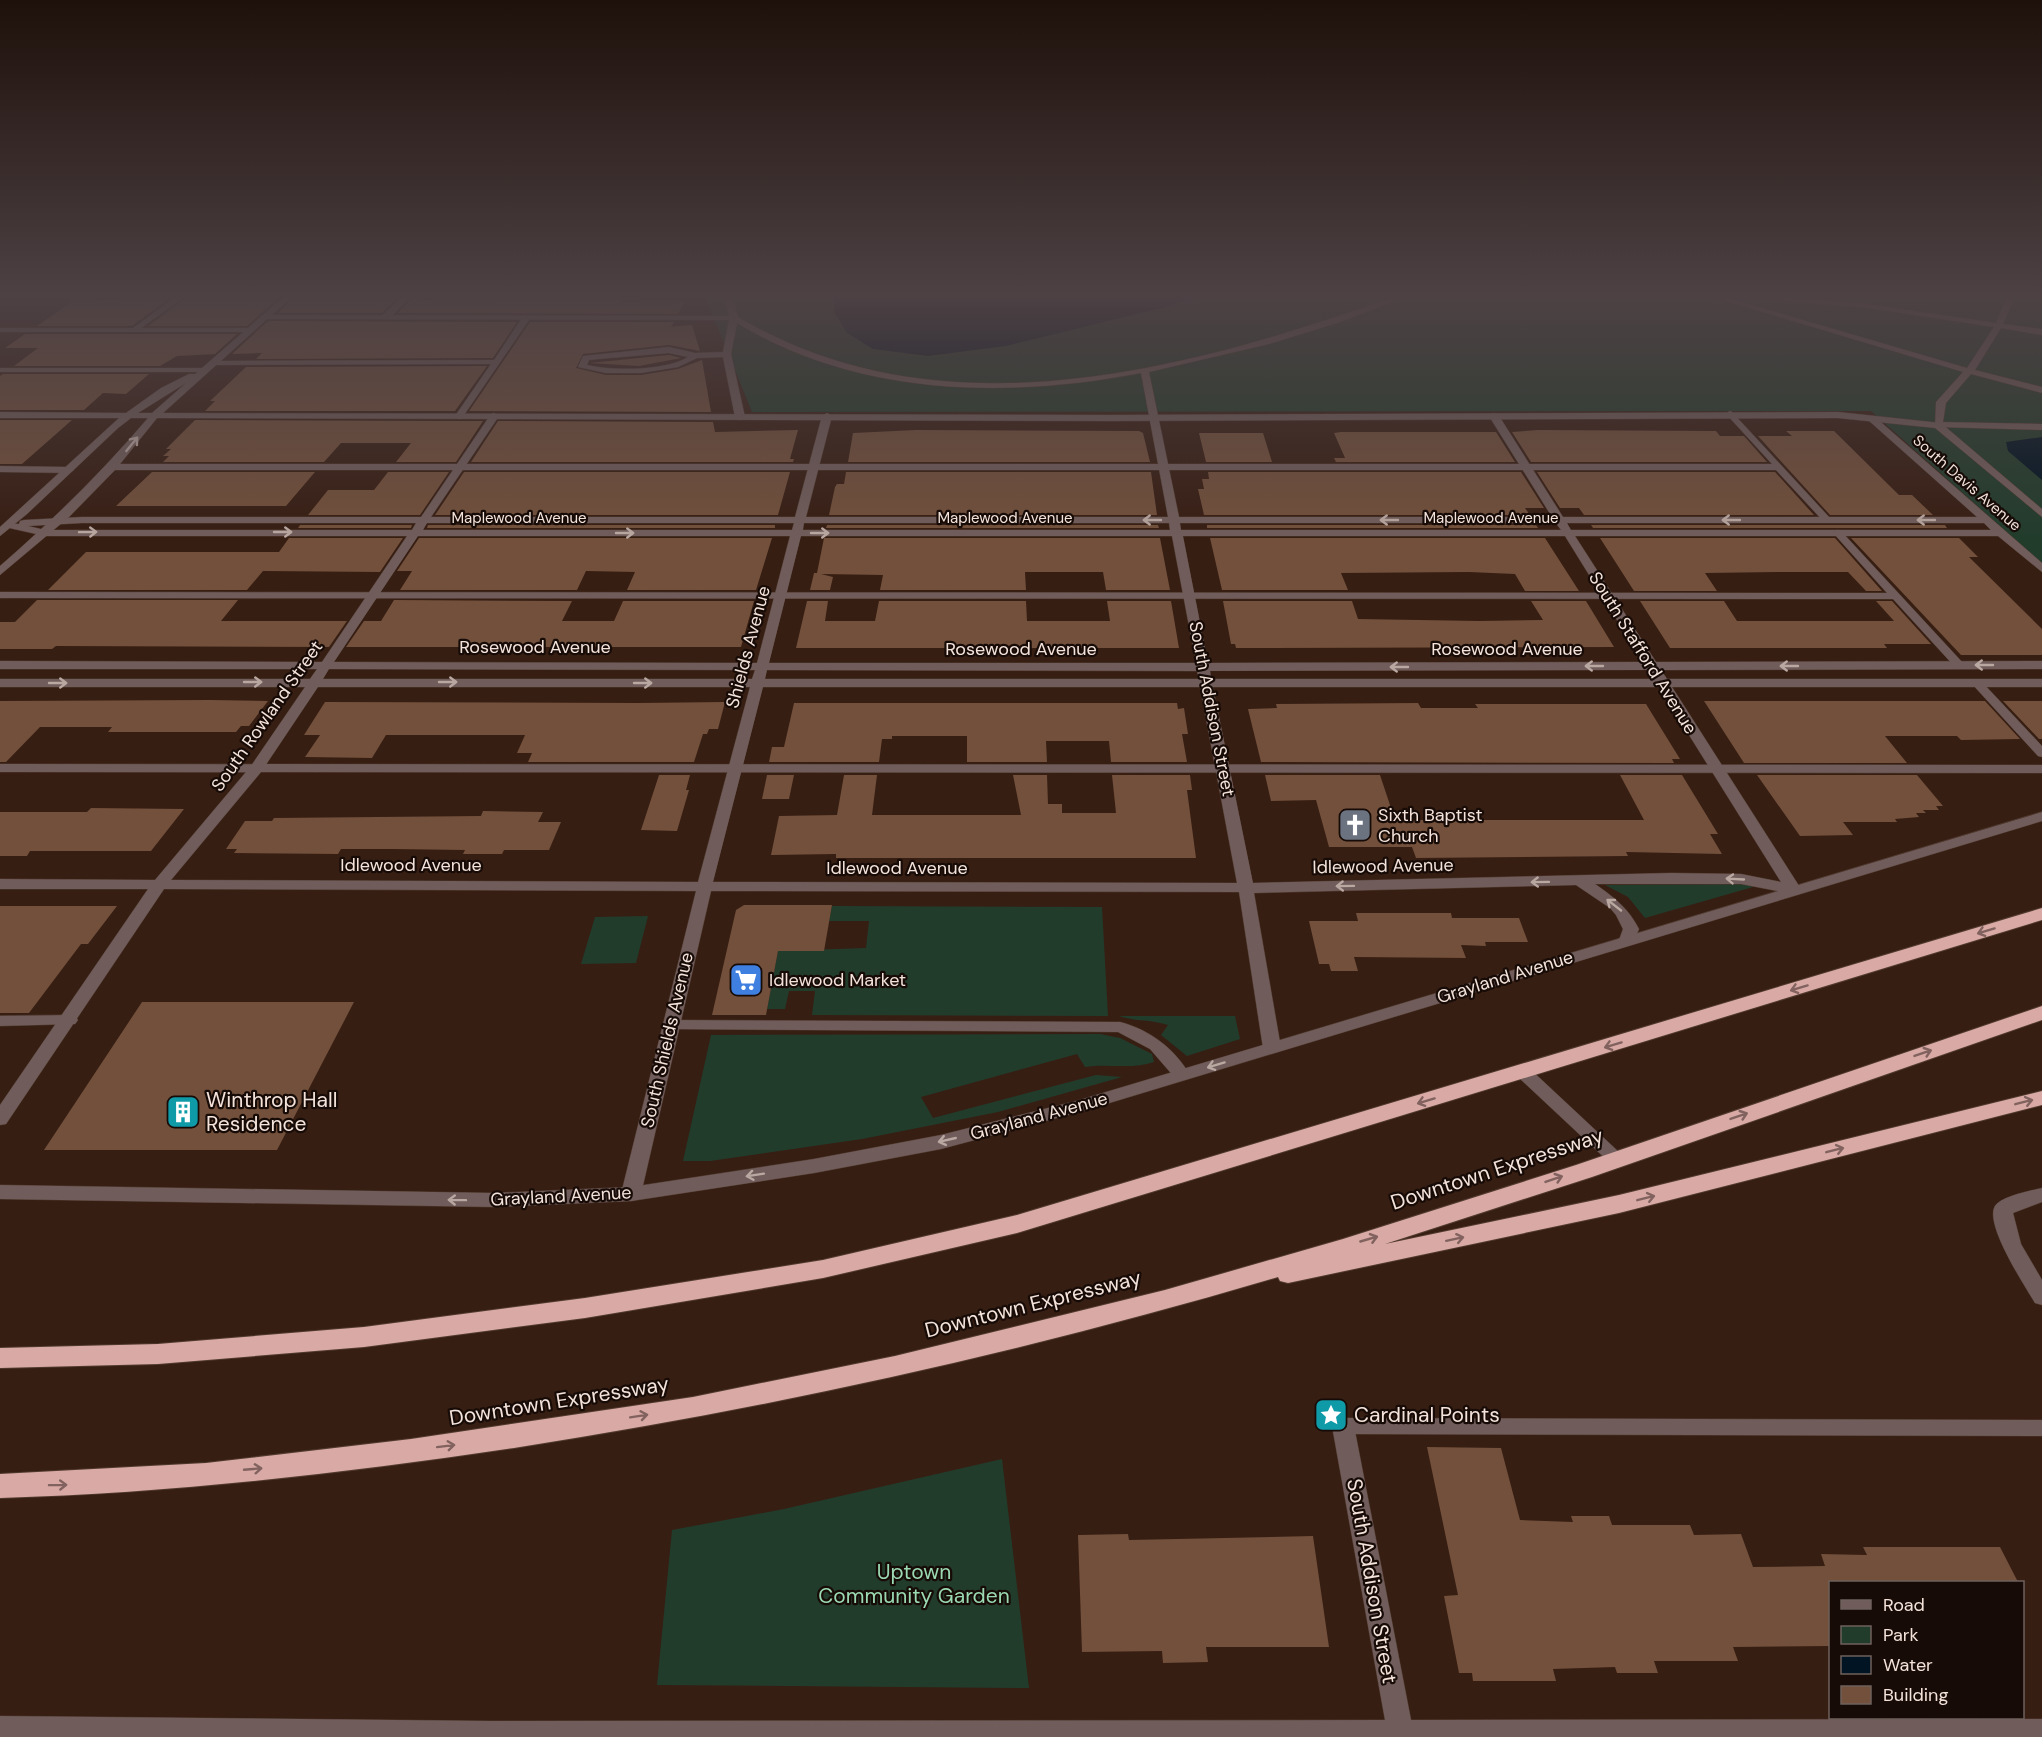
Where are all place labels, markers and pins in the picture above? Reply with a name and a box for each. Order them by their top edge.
place label: Sixth Baptist Church [1378,803,1483,848]
church icon: Sixth Baptist Church [1337,807,1373,843]
supermarket icon: Idlewood Market [728,962,764,998]
place label: Idlewood Market [769,968,906,992]
place label: Winthrop Hall Residence [206,1086,337,1138]
building icon: Winthrop Hall Residence [165,1094,201,1130]
place icon: Cardinal Points [1313,1397,1349,1433]
place label: Cardinal Points [1354,1401,1500,1429]

